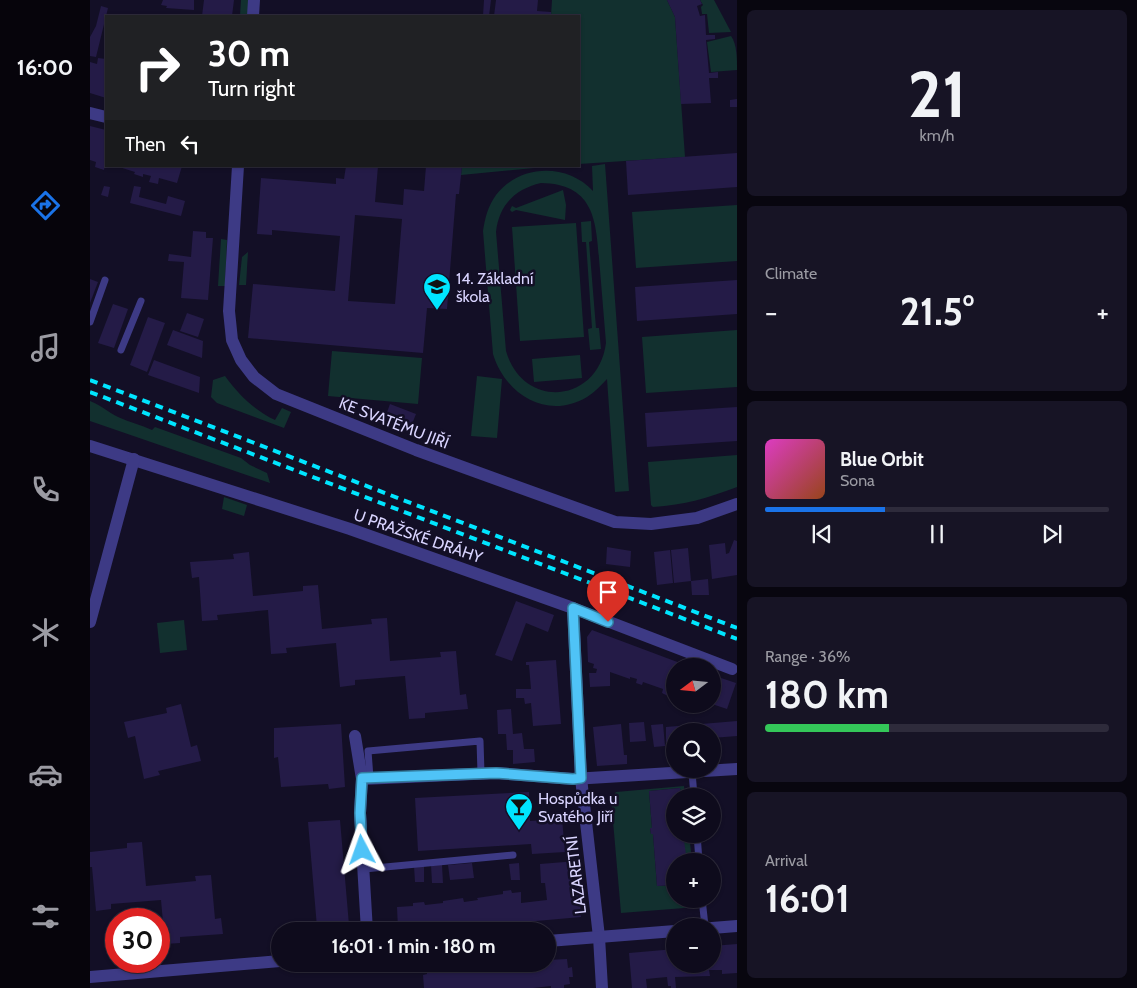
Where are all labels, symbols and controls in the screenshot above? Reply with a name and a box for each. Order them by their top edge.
text: 30 m [208,32,290,75]
icon: right [125,35,190,100]
text: 16:00 [17,54,73,81]
text: 21 [908,54,966,133]
text: Turn right [208,75,295,102]
text: km/h [919,126,955,145]
icon: left [176,130,204,158]
text: Then [125,133,166,156]
icon: directions [28,188,63,223]
text: Climate [765,264,817,283]
place label: 14. Základní škola [456,269,534,306]
school or university icon: 14. Základní škola [422,272,452,311]
text: 21.5° [900,288,974,335]
text: − [765,295,777,329]
text: + [1097,295,1109,329]
icon: music [28,330,63,365]
street label: KE SVATÉMU JIŘÍ [336,393,452,453]
text: Blue Orbit [840,448,924,471]
text: Sona [840,471,875,490]
icon: phone [28,472,63,507]
street label: U PRAŽSKÉ DRÁHY [351,505,486,567]
icon: previous [808,520,836,548]
icon: pause [923,520,951,548]
icon: next [1038,520,1066,548]
pin [587,571,629,622]
icon: arrive [594,578,622,606]
icon: climate [28,615,63,650]
text: Range · 36% [765,647,851,666]
north arrow [666,658,721,712]
map controls [666,658,721,973]
text: 180 km [765,671,889,718]
button: search [666,723,721,778]
icon: car [28,757,63,792]
button: layers [666,788,721,843]
place label: Hospůdka u Svatého Jiří [538,789,617,826]
bar icon: Hospůdka u Svatého Jiří [504,792,534,831]
position arrow [335,823,387,875]
street label: LAZARETNÍ [562,835,590,915]
text: Arrival [765,851,808,870]
button: + [666,853,721,908]
text: 16:01 [765,875,850,922]
icon: filters [28,899,63,934]
speed limit sign: 30 [105,908,170,973]
button: − [666,918,721,973]
text: 16:01 · 1 min · 180 m [332,935,495,958]

